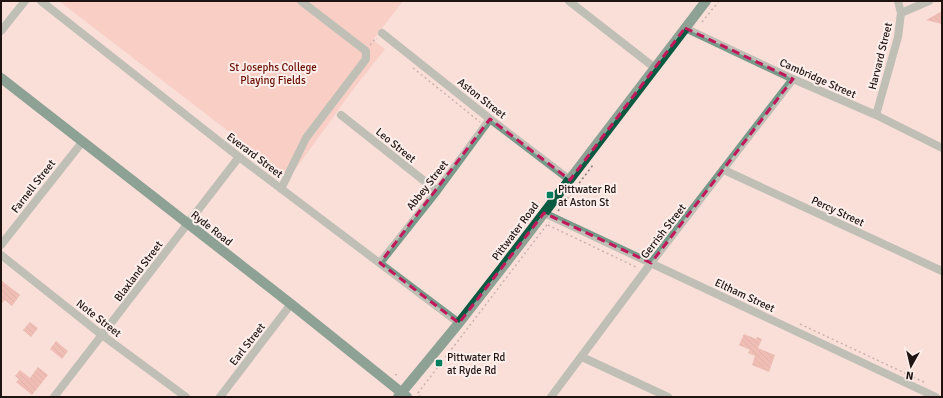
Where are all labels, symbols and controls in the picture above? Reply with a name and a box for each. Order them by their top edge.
street label: Harvard Street [866,21,895,91]
street label: Cambridge Street [778,56,858,101]
park label: St Josephs College Playing Fields [229,61,317,87]
street label: Aston Street [455,75,509,121]
street label: Leo Street [373,125,418,166]
street label: Everard Street [224,130,285,181]
street label: Farnell Street [9,157,58,215]
street label: Abbey Street [404,158,451,213]
place label: Pittwater Rd at Aston St [558,183,616,209]
marker: Pittwater Rd at Aston St [545,190,555,200]
street label: Percy Street [809,194,866,229]
street label: Pittwater Road [489,200,542,263]
street label: Gerrish Street [638,201,689,261]
street label: Ryde Road [188,208,235,249]
street label: Blaxland Street [111,238,165,304]
street label: Eltham Street [713,276,777,315]
street label: Note Street [74,297,124,340]
street label: Earl Street [227,320,268,368]
north arrow [891,346,931,386]
place label: Pittwater Rd at Ryde Rd [447,351,505,377]
marker: Pittwater Rd at Ryde Rd [434,358,444,368]
text: N [905,368,914,382]

